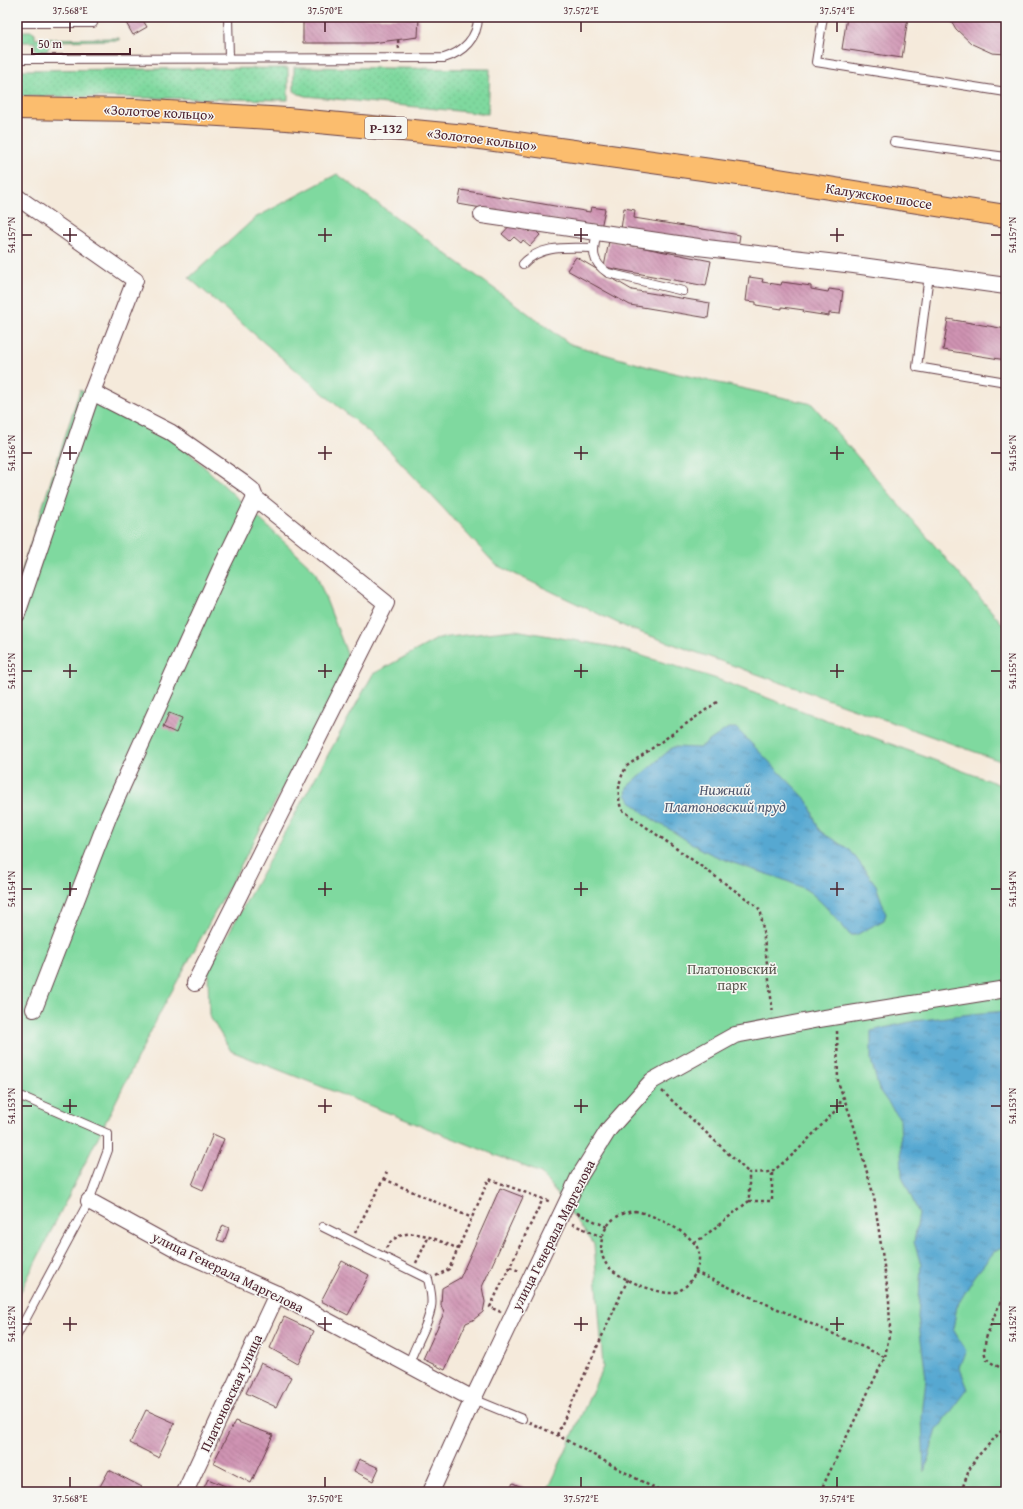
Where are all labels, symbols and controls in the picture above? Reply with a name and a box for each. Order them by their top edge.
text: 37.568°E [52,3,88,18]
text: 37.570°E [307,3,343,18]
text: 37.572°E [563,3,599,18]
text: 37.574°E [819,3,855,18]
scale bar [32,30,130,56]
text: 50 m [38,35,62,52]
street label: «Золотое кольцо» [103,99,215,125]
road number: Р-132 [365,117,407,139]
street label: «Золотое кольцо» [426,122,538,156]
street label: Калужское шоссе [824,178,934,214]
text: 54.157°N [4,216,19,253]
text: 54.157°N [1005,216,1020,253]
text: 54.156°N [4,434,19,471]
text: 54.156°N [1005,434,1020,471]
text: 54.155°N [4,652,19,689]
text: 54.155°N [1005,652,1020,689]
water label: Нижний Платоновский пруд [664,779,786,817]
text: 54.154°N [4,870,19,907]
text: 54.154°N [1005,870,1020,907]
park label: Платоновский парк [687,959,777,995]
text: 54.153°N [4,1087,19,1124]
text: 54.153°N [1005,1087,1020,1124]
street label: улица Генерала Маргелова [506,1156,600,1315]
street label: улица Генерала Маргелова [148,1226,308,1318]
text: 54.152°N [4,1305,19,1342]
text: 54.152°N [1005,1305,1020,1342]
street label: Платоновская улица [195,1331,267,1455]
text: 37.568°E [52,1491,88,1506]
text: 37.570°E [307,1491,343,1506]
text: 37.572°E [563,1491,599,1506]
text: 37.574°E [819,1491,855,1506]

